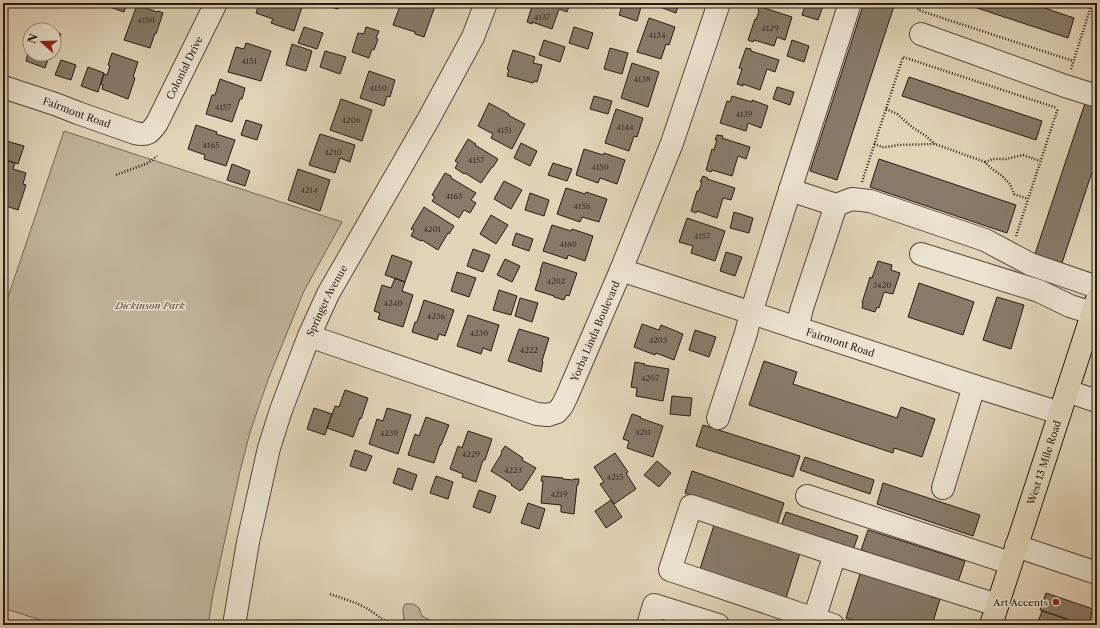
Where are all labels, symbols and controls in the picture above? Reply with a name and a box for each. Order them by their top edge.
house number: 4137 [534,12,550,22]
house number: 4150 [137,15,155,25]
north arrow [22,22,62,62]
house number: 4129 [761,23,779,33]
house number: 4134 [648,30,666,40]
text: N [24,31,41,45]
street label: Colonial Drive [163,33,205,102]
house number: 4151 [241,56,257,66]
house number: 4138 [633,74,651,84]
house number: 4150 [369,83,387,93]
street label: Fairmont Road [41,94,113,130]
house number: 4157 [215,102,231,112]
house number: 4139 [735,109,753,119]
house number: 4206 [342,115,361,125]
house number: 4144 [616,122,634,132]
house number: 4151 [496,125,512,135]
house number: 4165 [202,140,220,150]
house number: 4210 [324,147,342,157]
house number: 4157 [468,155,484,165]
house number: 4150 [591,162,609,172]
house number: 4214 [300,185,318,195]
house number: 4163 [445,191,463,201]
house number: 4156 [573,201,591,211]
house number: 4201 [423,224,441,234]
house number: 4157 [694,231,710,241]
house number: 4160 [559,239,577,249]
street label: Springer Avenue [303,262,350,338]
house number: 4202 [547,276,566,286]
street label: Yorba Linda Boulevard [567,279,622,384]
house number: 3420 [873,280,891,290]
house number: 4240 [384,298,402,308]
park label: Dickinson Park [114,299,186,312]
house number: 4236 [427,311,445,321]
street label: Fairmont Road [805,325,876,359]
house number: 4230 [470,328,488,338]
house number: 4203 [649,335,667,345]
house number: 4222 [520,345,539,355]
house number: 4207 [641,373,659,383]
street label: West 13 Mile Road [1024,419,1064,507]
house number: 4211 [635,427,652,437]
house number: 4239 [380,428,398,438]
house number: 4229 [462,449,481,459]
house number: 4223 [504,465,522,475]
house number: 4215 [607,472,623,482]
house number: 4219 [550,489,568,499]
place label: Art Accents [992,596,1048,609]
marker: Art Accents [1051,597,1061,607]

